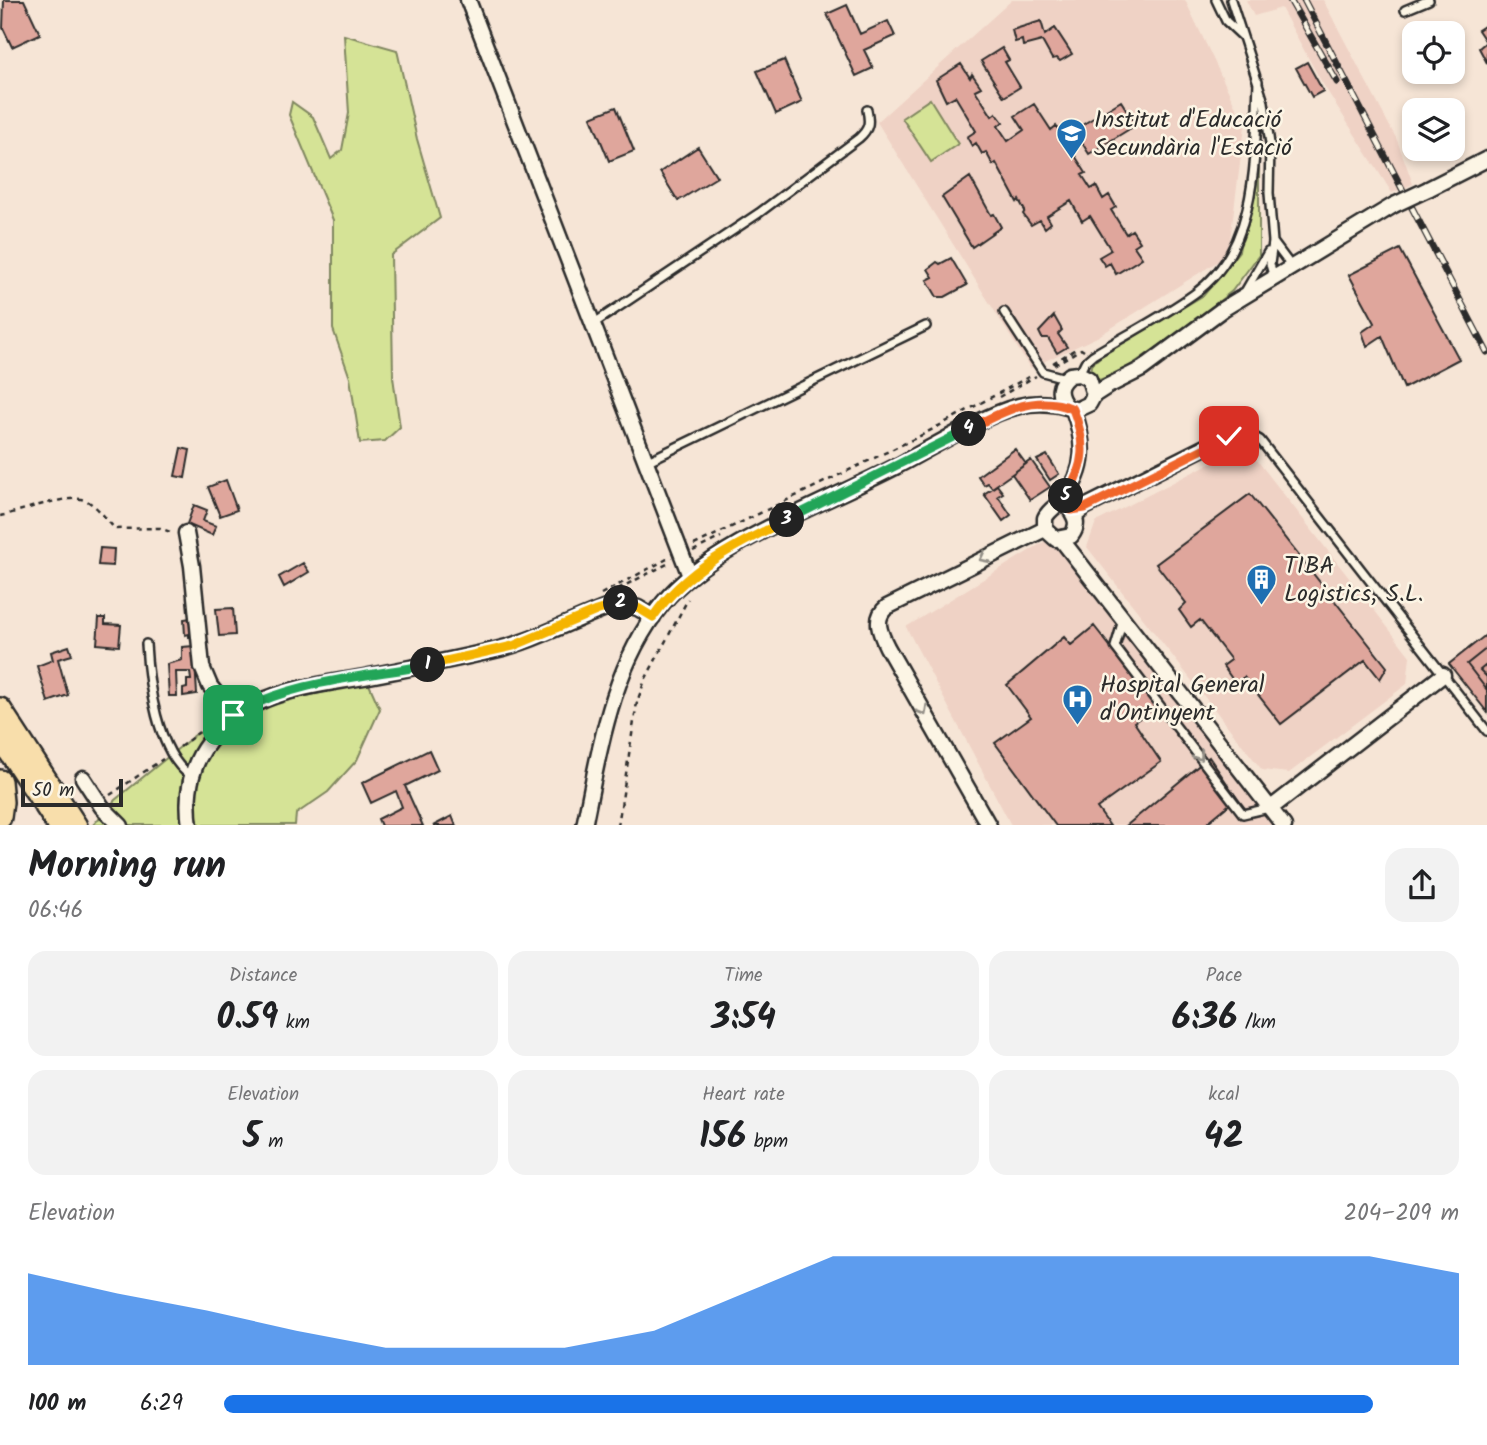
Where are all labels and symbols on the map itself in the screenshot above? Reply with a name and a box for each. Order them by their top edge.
place label: Institut d'Educació Secundària l'Estació [1094,101,1293,168]
school or university icon: Institut d'Educació Secundària l'Estació [1054,117,1088,161]
pin [1199,406,1259,466]
pin: 4 [951,412,986,446]
pin: 5 [1048,478,1084,514]
pin: 3 [770,503,804,538]
place label: TIBA Logistics, S.L. [1284,547,1424,614]
one-way arrow [979,549,991,563]
building icon: TIBA Logistics, S.L. [1244,563,1278,607]
pin: 2 [604,586,638,620]
pin: 1 [410,648,446,682]
place label: Hospital General d'Ontinyent [1100,666,1265,733]
hospital icon: Hospital General d'Ontinyent [1060,682,1094,726]
pin [203,685,263,745]
one-way arrow [915,704,928,717]
one-way arrow [1191,749,1204,761]
scale bar [21,776,122,808]

